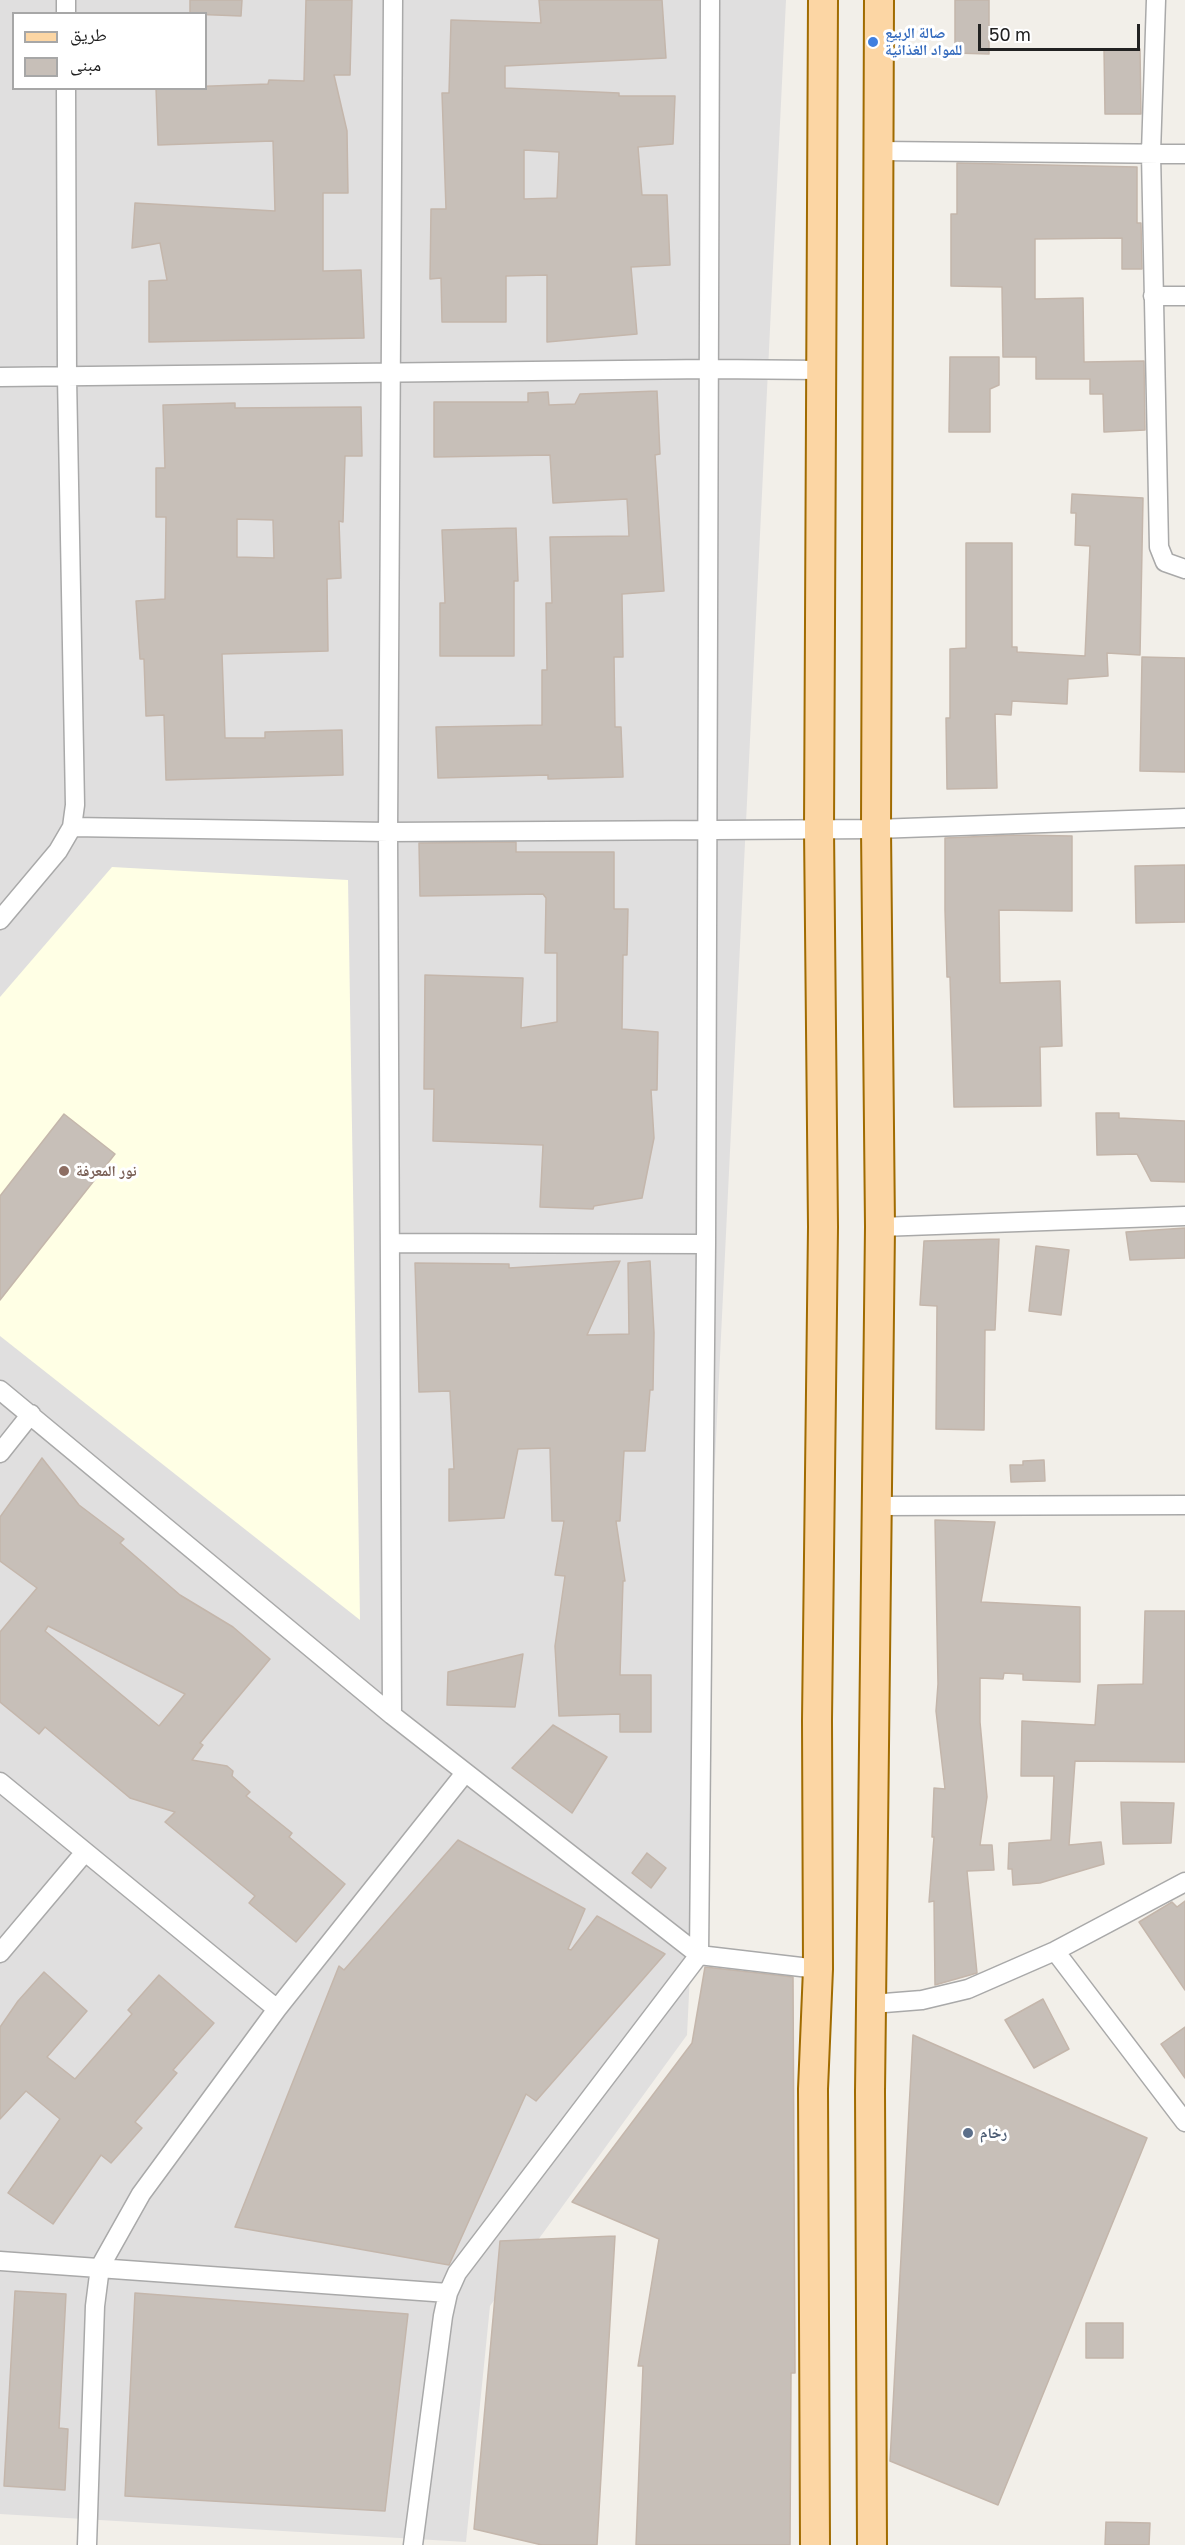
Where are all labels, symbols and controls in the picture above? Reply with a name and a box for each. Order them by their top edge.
legend [12,12,207,90]
scale bar [981,12,1143,50]
text: طريق [70,23,107,45]
text: 50 m [989,23,1031,45]
place label: صالة الربيع للمواد الغذائية [885,24,962,59]
marker: صالة الربيع للمواد الغذائية [866,35,880,49]
text: مبنى [70,53,101,75]
place label: نور المعرفة [76,1162,137,1180]
marker: نور المعرفة [57,1164,71,1178]
place label: رخام [980,2124,1007,2142]
marker: رخام [961,2126,975,2140]

